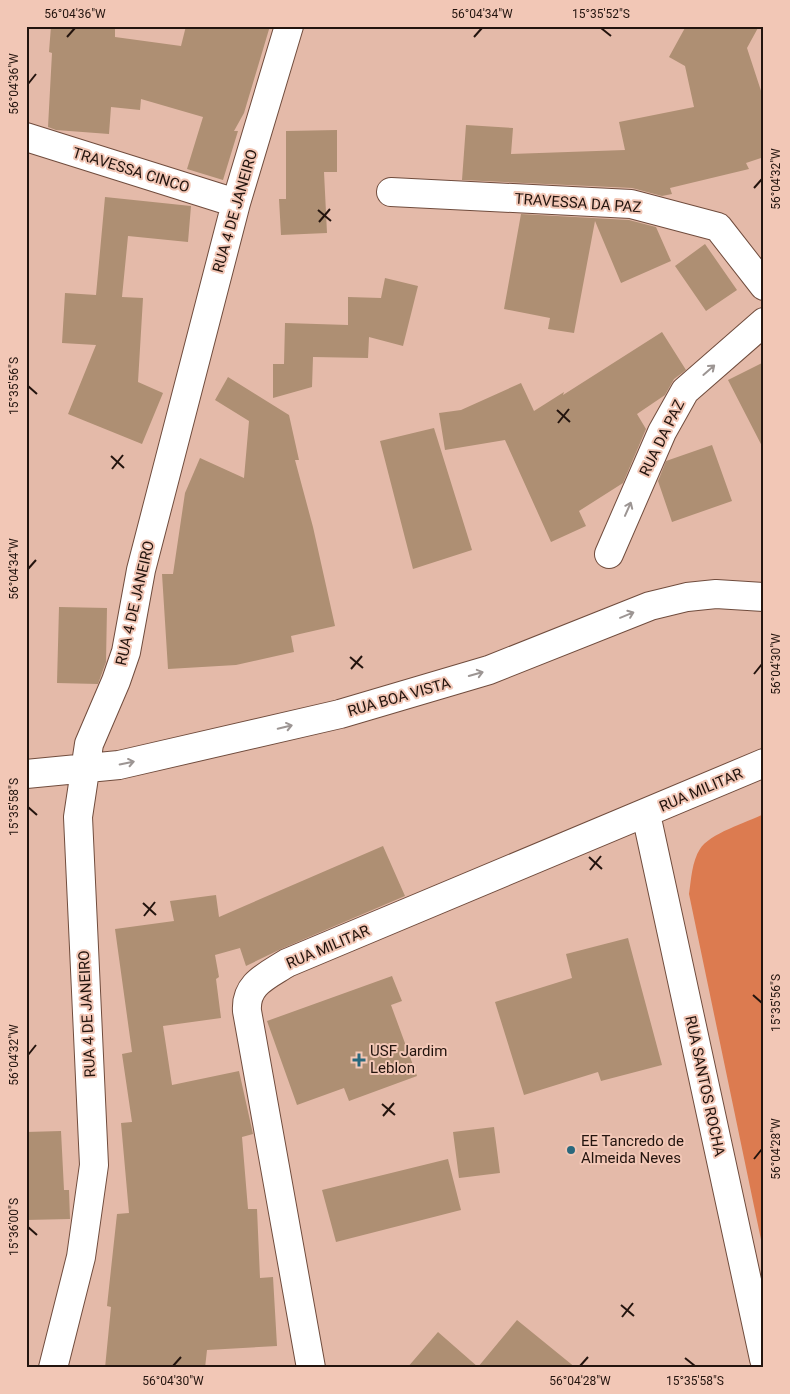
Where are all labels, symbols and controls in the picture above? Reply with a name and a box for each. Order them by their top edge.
text: 56°04'36"W [44,7,106,21]
text: 56°04'34"W [451,7,513,21]
text: 15°35'52"S [572,7,630,21]
text: 56°04'36"W [7,53,21,115]
street label: TRAVESSA CINCO [70,144,192,196]
street label: RUA 4 DE JANEIRO [209,147,261,275]
text: 56°04'32"W [769,148,783,210]
street label: TRAVESSA DA PAZ [514,190,642,216]
text: 15°35'56"S [7,357,21,415]
one-way arrow [702,365,715,376]
street label: RUA DA PAZ [636,397,688,479]
one-way arrow [624,502,634,517]
text: 56°04'34"W [7,538,21,600]
street label: RUA 4 DE JANEIRO [112,539,158,667]
one-way arrow [619,610,634,619]
text: 56°04'30"W [769,633,783,695]
one-way arrow [467,669,483,679]
street label: RUA BOA VISTA [346,674,453,720]
one-way arrow [277,722,293,731]
one-way arrow [118,758,134,767]
street label: RUA MILITAR [657,764,745,816]
text: 15°35'58"S [7,778,21,836]
street label: RUA MILITAR [284,921,372,973]
street label: RUA 4 DE JANEIRO [75,950,99,1078]
text: 15°35'56"S [769,974,783,1032]
street label: RUA SANTOS ROCHA [681,1014,729,1158]
text: 56°04'32"W [7,1024,21,1086]
place label: USF Jardim Leblon [370,1042,447,1077]
marker: USF Jardim Leblon [352,1053,366,1067]
text: 56°04'28"W [769,1118,783,1180]
place label: EE Tancredo de Almeida Neves [581,1132,684,1167]
marker: EE Tancredo de Almeida Neves [565,1144,577,1156]
text: 15°36'00"S [7,1198,21,1256]
text: 56°04'30"W [142,1374,204,1388]
text: 56°04'28"W [549,1374,611,1388]
text: 15°35'58"S [666,1374,724,1388]

